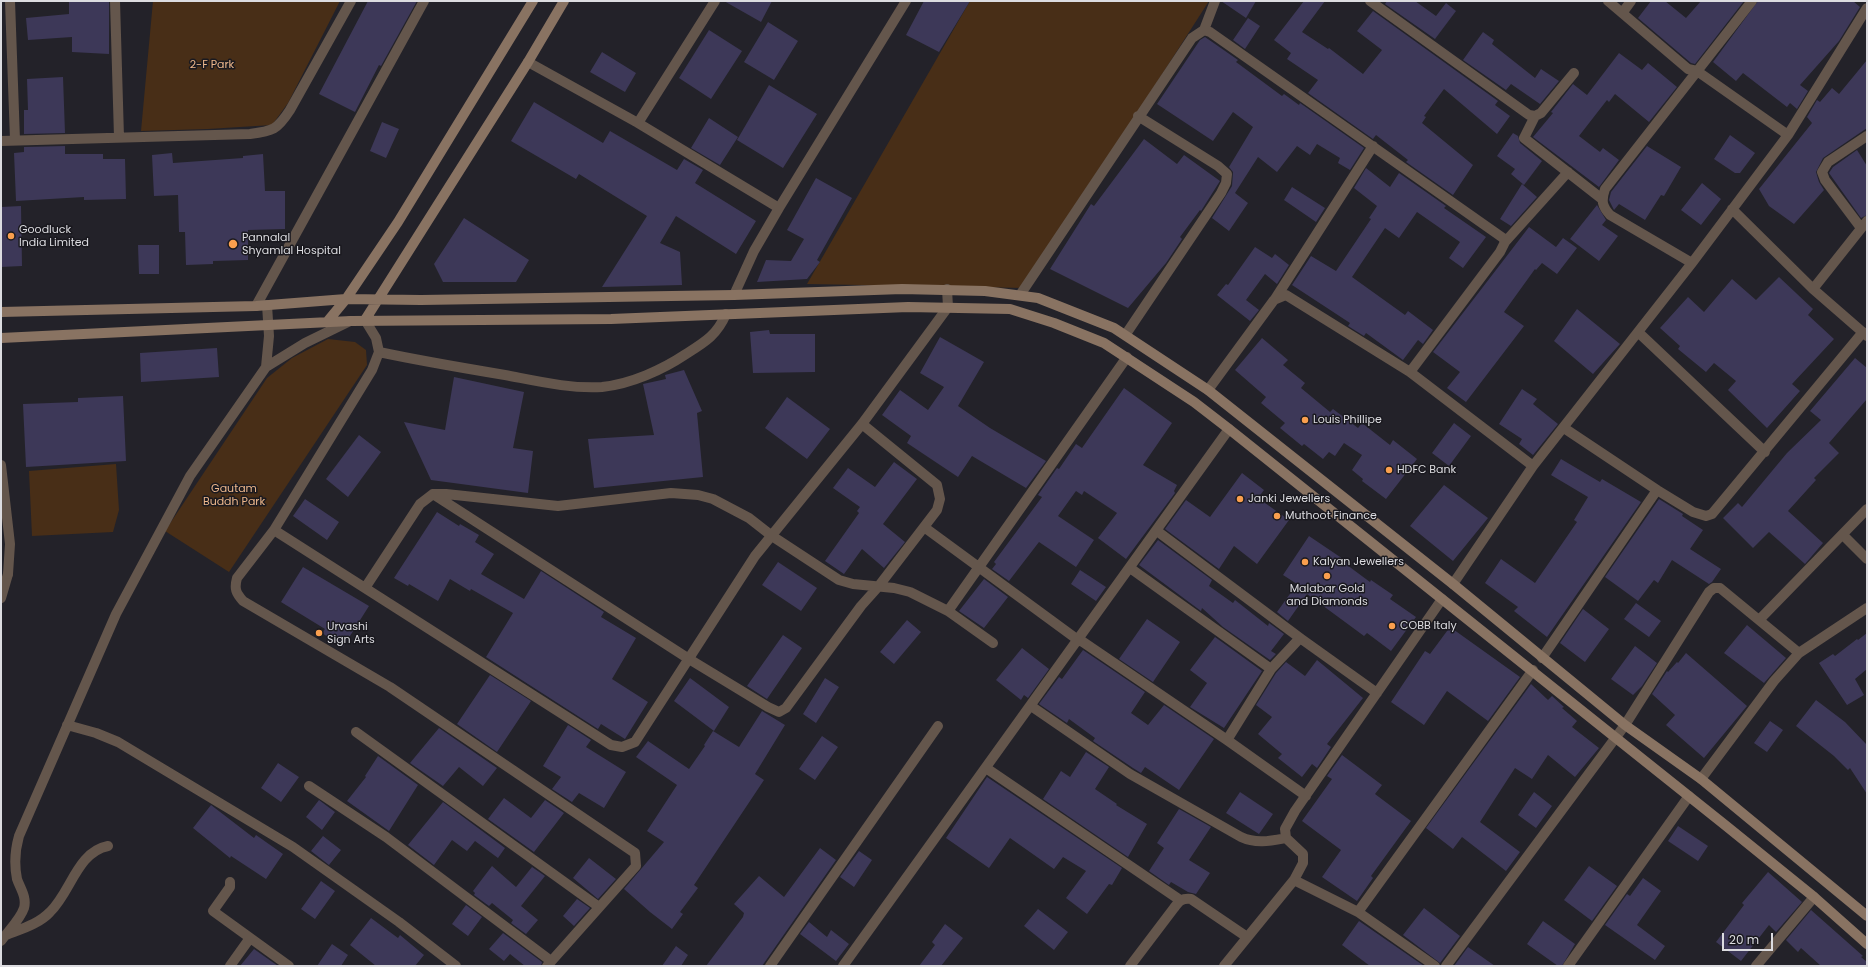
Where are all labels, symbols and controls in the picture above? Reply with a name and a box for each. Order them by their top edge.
park label: 2-F Park [190,58,234,72]
place label: Goodluck India Limited [19,223,89,249]
marker: Goodluck India Limited [6,231,16,241]
place label: Pannalal Shyamlal Hospital [242,231,341,257]
marker: Pannalal Shyamlal Hospital [227,238,239,250]
place label: Louis Phillipe [1313,413,1382,427]
marker: Louis Phillipe [1300,415,1310,425]
place label: HDFC Bank [1397,463,1456,477]
marker: HDFC Bank [1384,465,1394,475]
park label: Gautam Buddh Park [203,482,265,508]
place label: Janki Jewellers [1248,492,1330,506]
marker: Janki Jewellers [1235,494,1245,504]
place label: Muthoot Finance [1285,509,1377,523]
marker: Muthoot Finance [1272,511,1282,521]
place label: Kalyan Jewellers [1313,555,1404,569]
marker: Kalyan Jewellers [1300,557,1310,567]
marker: Malabar Gold and Diamonds [1322,571,1332,581]
place label: Malabar Gold and Diamonds [1286,582,1368,608]
place label: COBB Italy [1400,619,1457,633]
place label: Urvashi Sign Arts [327,620,375,646]
marker: COBB Italy [1387,621,1397,631]
marker: Urvashi Sign Arts [314,628,324,638]
scale bar [1724,925,1775,951]
text: 20 m [1729,931,1759,948]

